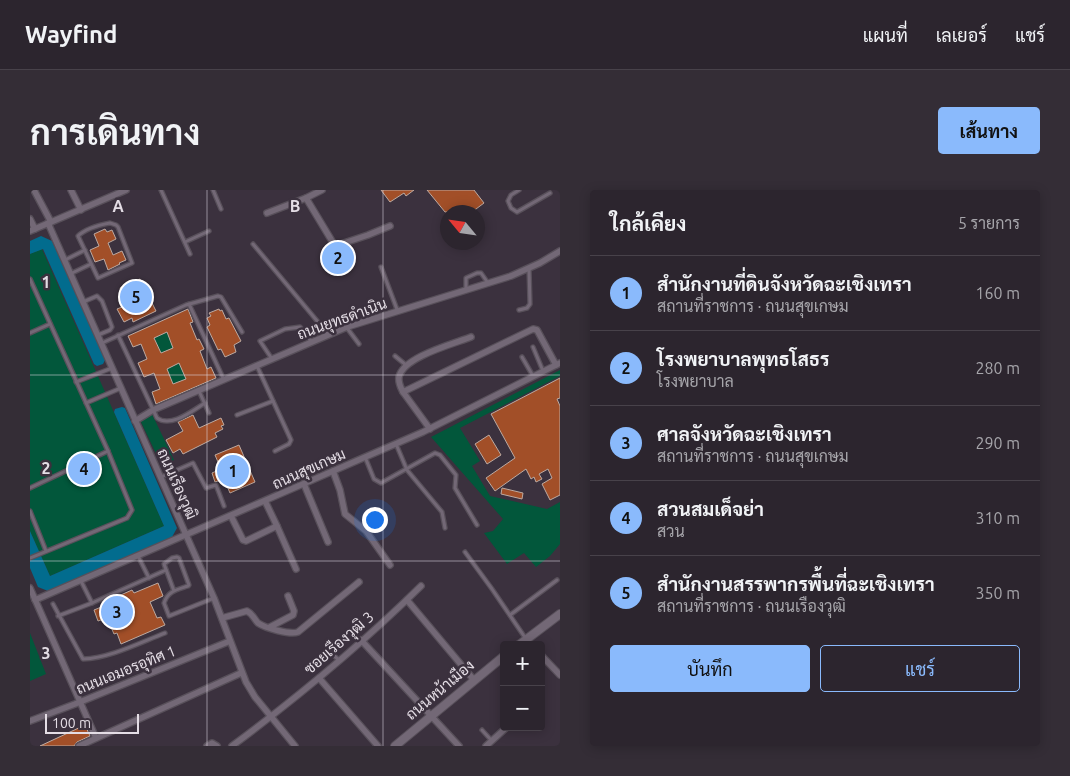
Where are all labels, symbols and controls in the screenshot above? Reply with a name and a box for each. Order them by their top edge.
text: Wayfind [25,21,117,48]
text: แผนที่ [863,25,908,45]
text: เลเยอร์ [936,25,987,45]
text: แชร์ [1015,25,1045,45]
button: เส้นทาง [938,107,1040,154]
text: การเดินทาง [30,112,200,152]
text: A [112,197,124,215]
text: B [290,197,300,215]
north arrow [440,205,485,250]
text: ใกล้เคียง [610,211,686,235]
text: 5 รายการ [958,214,1020,232]
pin: 2 [322,239,354,277]
text: 1 [41,273,51,291]
text: สำนักงานที่ดินจังหวัดฉะเชิงเทรา [657,273,912,295]
pin: 5 [120,278,152,316]
text: 1 [621,284,631,302]
text: 160 m [975,284,1020,302]
street label: ถนนยุทธดำเนิน [295,294,390,345]
text: สถานที่ราชการ · ถนนสุขเกษม [657,297,849,315]
text: โรงพยาบาลพุทธโสธร [657,348,829,370]
text: 2 [621,359,631,377]
text: 280 m [975,359,1020,377]
text: โรงพยาบาล [657,372,734,390]
text: ศาลจังหวัดฉะเชิงเทรา [657,423,832,445]
text: 3 [621,434,631,452]
text: 290 m [975,434,1020,452]
street label: ถนนเรืองวุฒิ [152,445,201,523]
street label: ถนนสุขเกษม [270,445,349,495]
text: สถานที่ราชการ · ถนนสุขเกษม [657,447,849,465]
pin: 4 [68,450,100,488]
pin: 1 [217,452,249,490]
text: 2 [41,459,51,477]
text: สวนสมเด็จย่า [657,498,764,520]
your location [362,507,388,533]
text: 4 [621,509,631,527]
text: 310 m [975,509,1020,527]
text: สวน [657,522,685,540]
text: สำนักงานสรรพากรพื้นที่ฉะเชิงเทรา [657,573,935,595]
text: 5 [621,584,631,602]
text: 350 m [975,584,1020,602]
pin: 3 [101,593,133,631]
text: สถานที่ราชการ · ถนนเรืองวุฒิ [657,597,846,615]
street label: ซอยเรืองวุฒิ 3 [300,607,379,680]
map controls [500,641,545,731]
button: + [500,641,545,686]
street label: ถนนเอมอรอุทิศ 1 [73,642,179,700]
text: 3 [41,644,51,662]
button: บันทึก [610,645,810,692]
button: แชร์ [820,645,1020,692]
street label: ถนนหน้าเมือง [402,655,477,723]
button: − [500,686,545,731]
scale bar [45,711,139,734]
text: 100 m [52,715,91,731]

